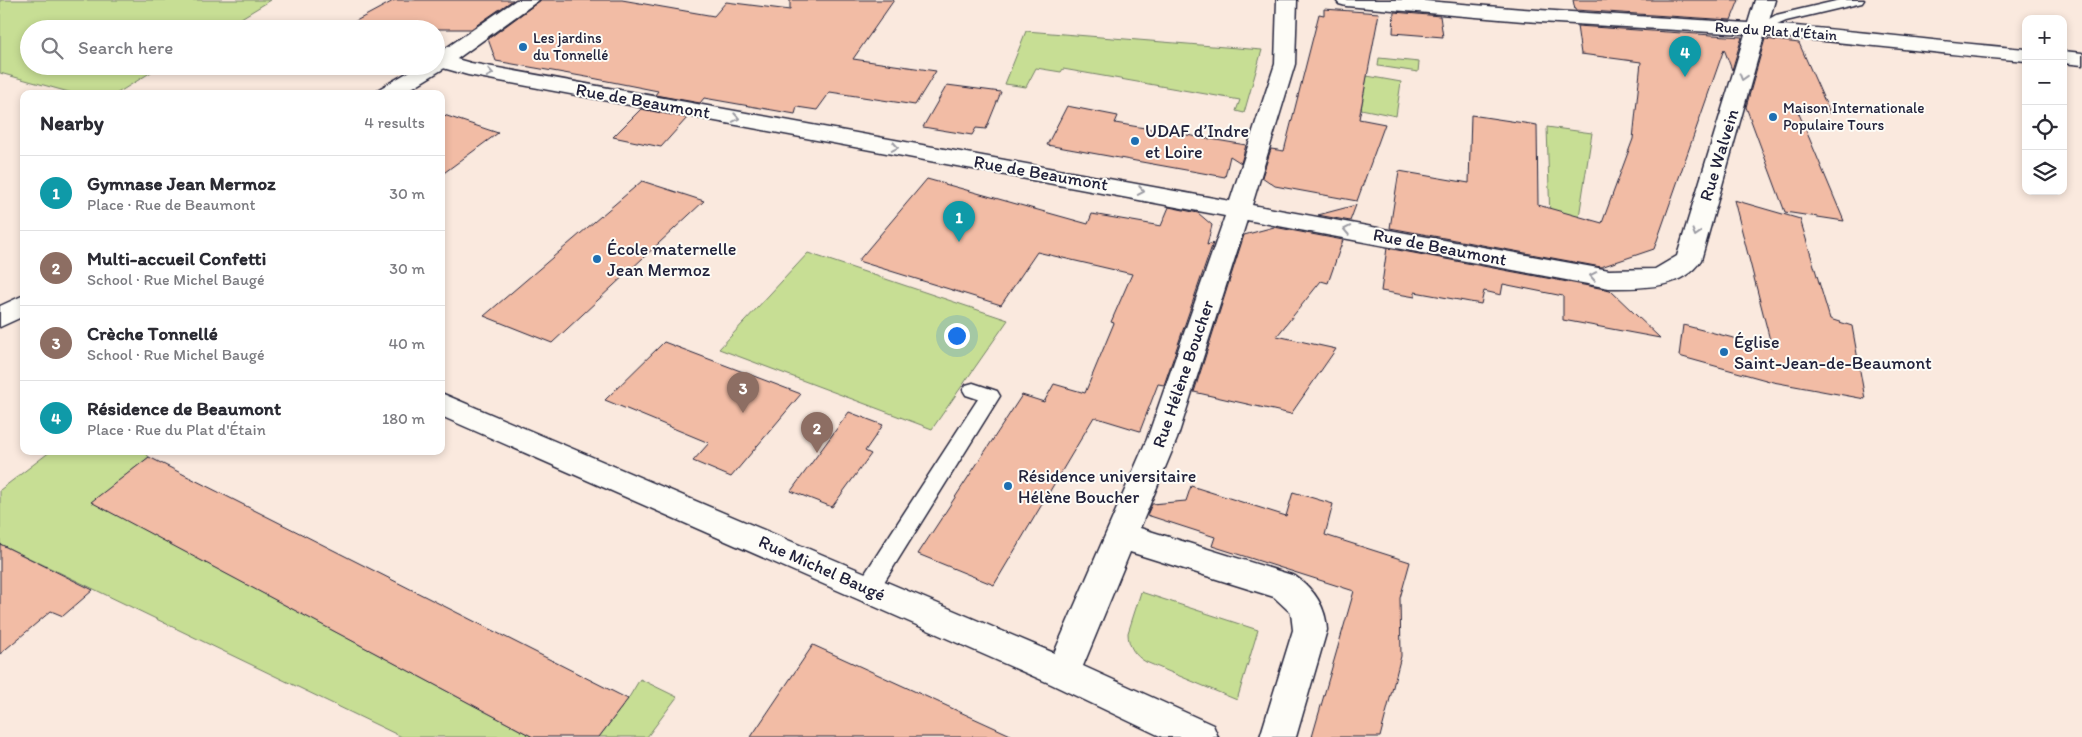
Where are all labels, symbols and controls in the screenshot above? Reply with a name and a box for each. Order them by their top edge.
map controls [2022,15,2067,195]
button: + [2022,15,2067,60]
street label: Rue du Plat d'Étain [1714,18,1838,44]
search box [20,20,445,75]
place label: Les jardins du Tonnellé [533,29,608,64]
icon: search [38,34,66,62]
text: Search here [78,36,173,59]
pin: 4 [1669,36,1701,77]
marker: Les jardins du Tonnellé [517,41,529,53]
button: − [2022,60,2067,105]
one-way arrow [485,67,494,78]
one-way arrow [1738,72,1748,81]
street label: Rue de Beaumont [574,78,712,124]
place label: Maison Internationale Populaire Tours [1783,99,1925,134]
button: locate [2022,105,2067,150]
street label: Rue Walvein [1695,106,1743,204]
text: Nearby [40,110,104,135]
marker: Maison Internationale Populaire Tours [1767,111,1779,123]
one-way arrow [731,112,740,122]
text: 4 results [364,113,425,132]
place label: UDAF d’Indre et Loire [1145,120,1249,163]
marker: UDAF d’Indre et Loire [1129,135,1141,147]
one-way arrow [891,141,900,151]
street label: Rue de Beaumont [972,150,1110,196]
button: layers [2022,150,2067,195]
text: Gymnase Jean Mermoz [87,172,276,195]
text: 1 [52,184,60,203]
text: 30 m [389,184,425,203]
one-way arrow [1137,186,1146,196]
text: Place · Rue de Beaumont [87,195,256,214]
pin: 1 [943,201,975,242]
street label: Rue de Beaumont [1371,223,1509,271]
one-way arrow [1343,225,1352,235]
one-way arrow [1691,228,1701,236]
place label: École maternelle Jean Mermoz [607,238,737,281]
text: Multi-accueil Confetti [87,247,266,270]
marker: École maternelle Jean Mermoz [591,253,603,265]
text: 2 [52,259,60,278]
text: 30 m [389,259,425,278]
text: School · Rue Michel Baugé [87,270,265,289]
one-way arrow [1589,271,1597,281]
street label: Rue Hélène Boucher [1147,297,1219,451]
text: Crèche Tonnellé [87,322,218,345]
your location [944,323,970,349]
place label: Église Saint-Jean-de-Beaumont [1734,331,1932,374]
text: 3 [52,334,60,353]
text: 40 m [388,334,425,353]
text: School · Rue Michel Baugé [87,345,265,364]
marker: Église Saint-Jean-de-Beaumont [1718,346,1730,358]
pin: 3 [727,372,759,413]
text: Résidence de Beaumont [87,397,281,420]
text: 4 [51,409,61,428]
text: 180 m [382,409,425,428]
pin: 2 [801,412,833,453]
text: Place · Rue du Plat d'Étain [87,420,266,439]
place label: Résidence universitaire Hélène Boucher [1018,465,1196,508]
marker: Résidence universitaire Hélène Boucher [1002,480,1014,492]
street label: Rue Michel Baugé [755,530,889,606]

